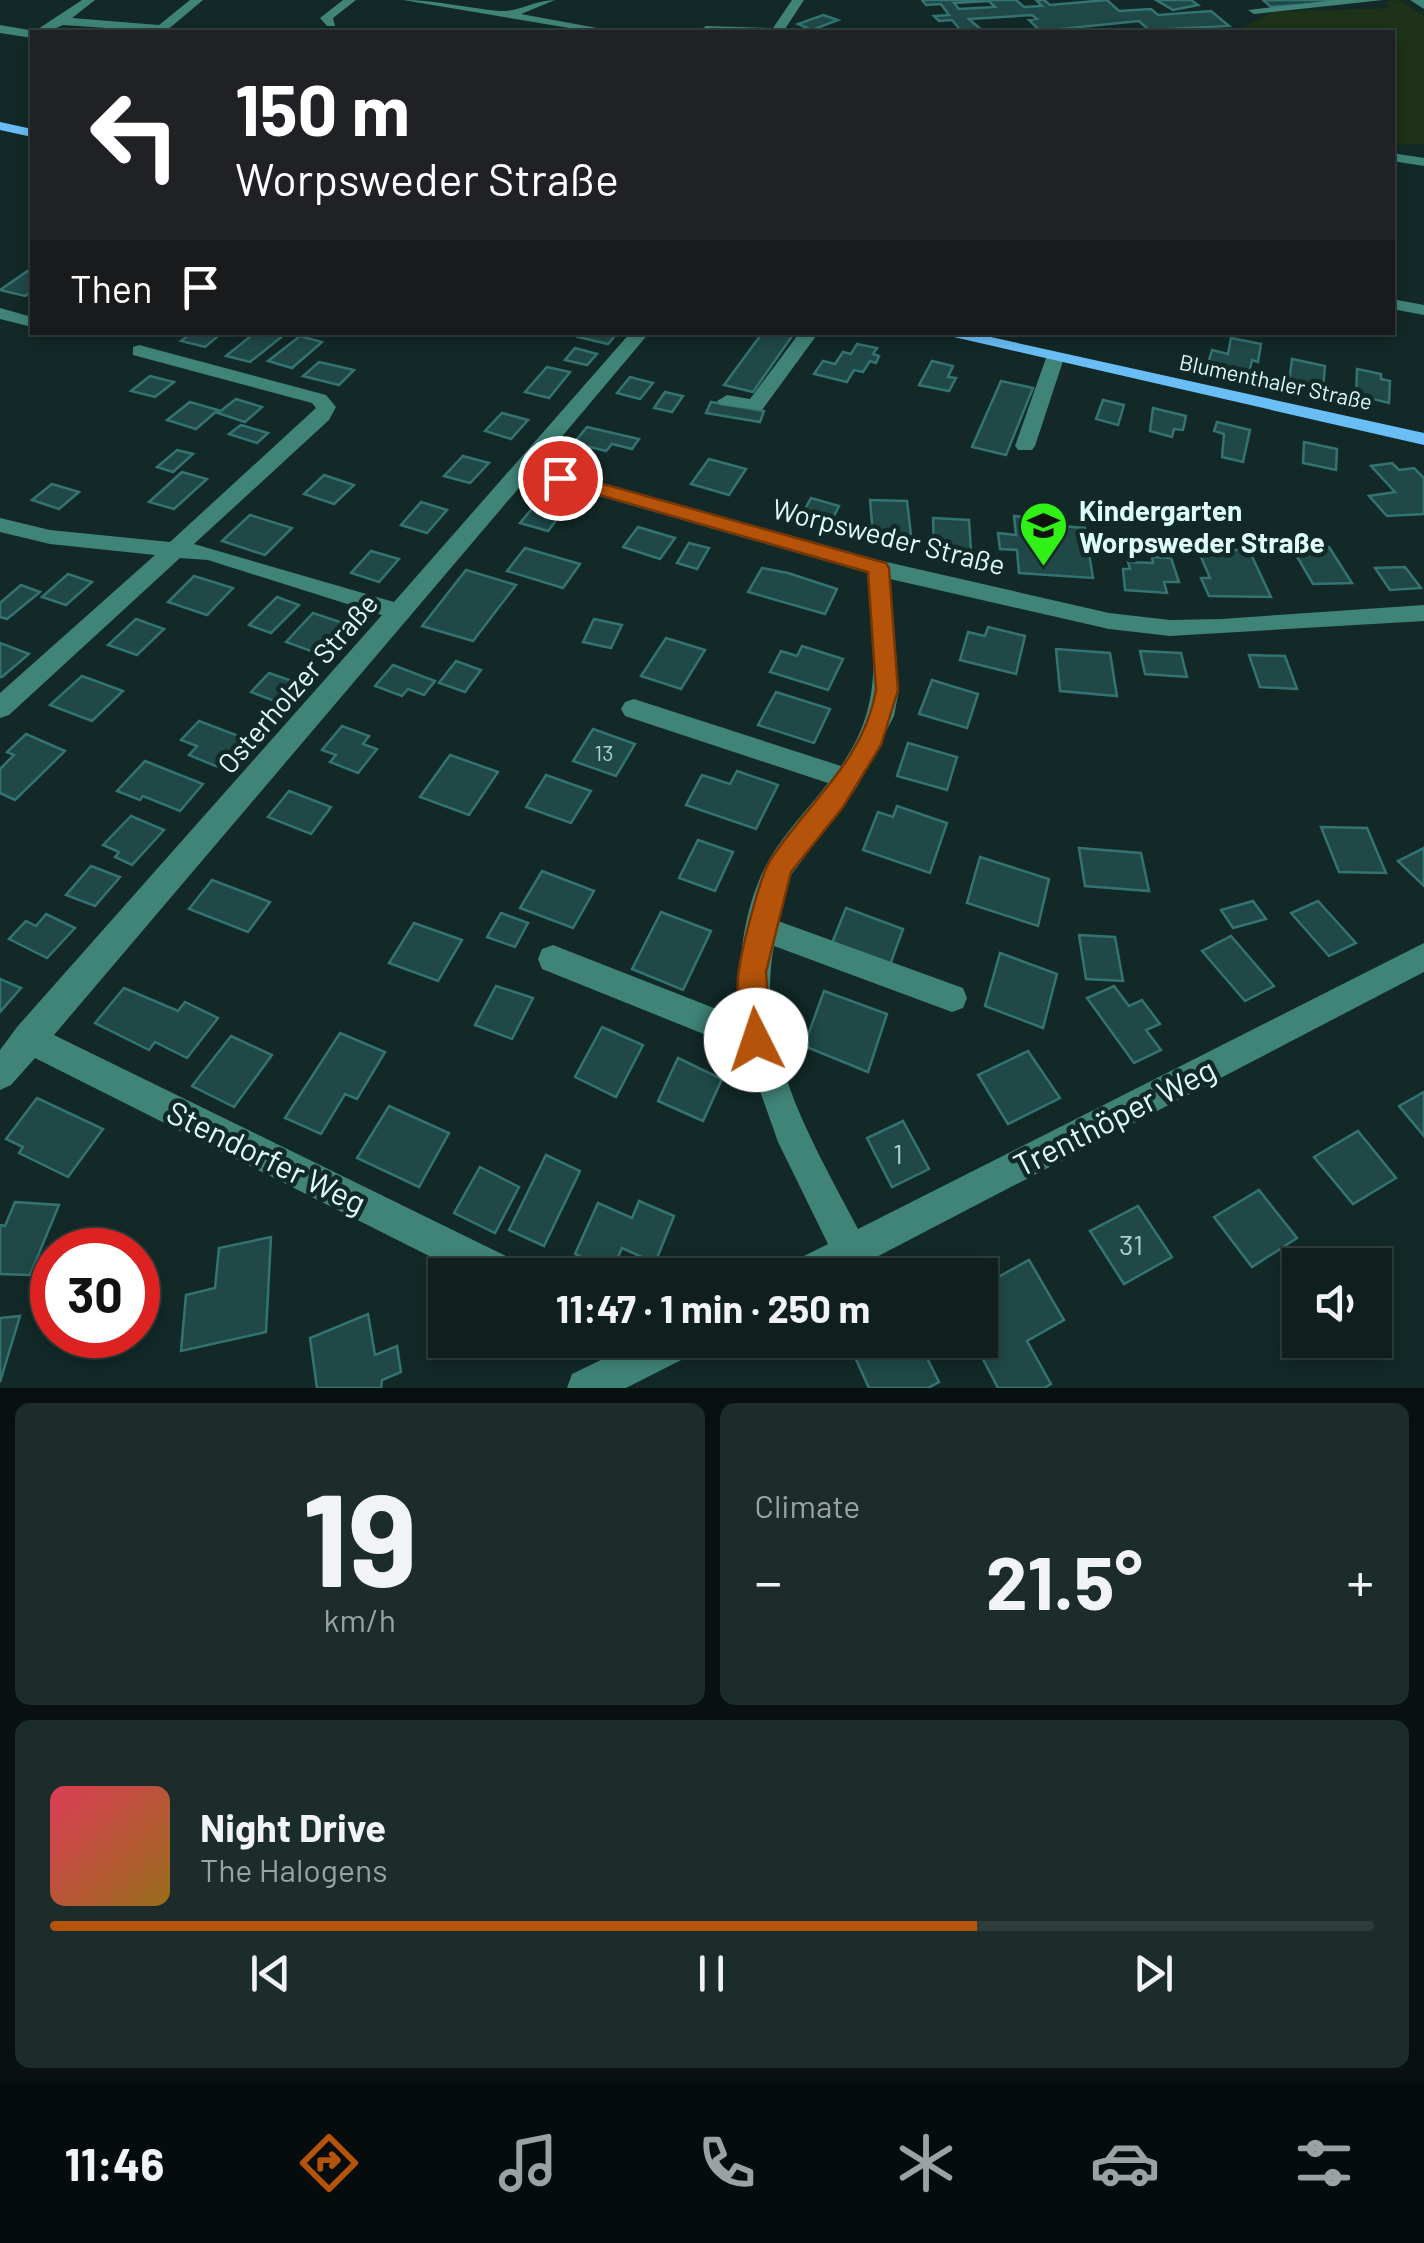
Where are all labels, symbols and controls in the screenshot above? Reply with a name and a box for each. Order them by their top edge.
text: 150 m [235,66,410,150]
icon: left [70,70,200,200]
text: Worpsweder Straße [235,151,619,205]
icon: arrive [173,260,228,315]
text: Then [70,265,153,311]
street label: Blumenthaler Straße [1177,348,1375,414]
pin [518,436,603,521]
icon: arrive [533,451,588,506]
street label: Worpsweder Straße [769,491,1009,581]
place label: Kindergarten Worpsweder Straße [1079,493,1325,559]
school or university icon: Kindergarten Worpsweder Straße [1018,500,1070,568]
street label: Osterholzer Straße [210,586,384,780]
house number: 13 [594,739,614,765]
position arrow [704,988,808,1092]
street label: Trenthöper Weg [1007,1049,1221,1183]
street label: Stendorfer Weg [161,1091,373,1221]
house number: 1 [893,1136,903,1170]
house number: 31 [1119,1227,1143,1261]
speed limit sign: 30 [30,1228,160,1358]
map controls [1282,1248,1392,1358]
button: sound [1282,1248,1392,1358]
text: 11:47 · 1 min · 250 m [556,1285,870,1331]
text: 19 [302,1457,417,1613]
text: Climate [755,1486,860,1524]
text: 21.5° [986,1535,1143,1625]
text: − [755,1547,782,1613]
text: + [1346,1547,1374,1613]
text: km/h [324,1600,396,1638]
text: Night Drive [200,1804,386,1850]
text: The Halogens [200,1850,388,1888]
icon: previous [243,1946,298,2001]
icon: pause [684,1946,739,2001]
icon: next [1126,1946,1181,2001]
icon: directions [294,2128,364,2198]
icon: music [493,2128,563,2198]
icon: phone [692,2128,762,2198]
icon: climate [891,2128,961,2198]
icon: car [1090,2128,1160,2198]
icon: filters [1289,2128,1359,2198]
text: 11:46 [65,2136,165,2190]

